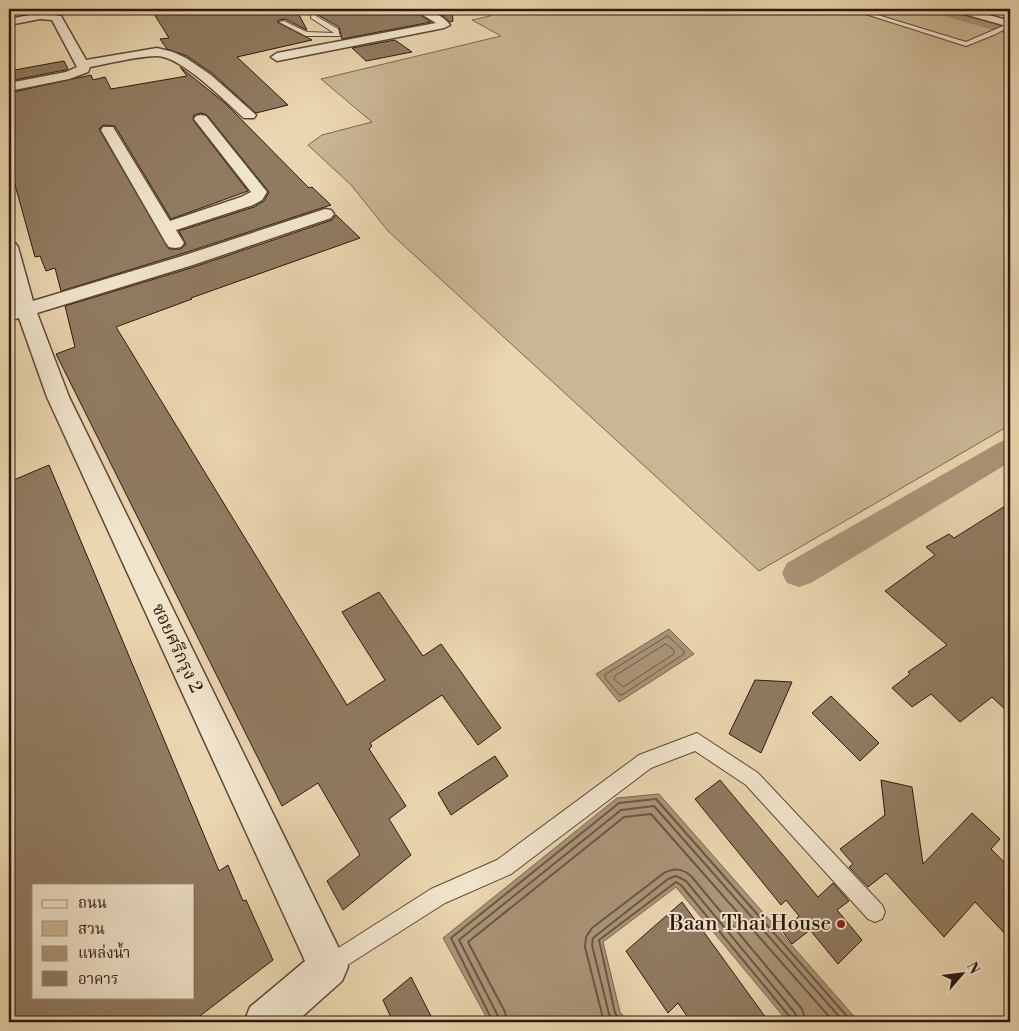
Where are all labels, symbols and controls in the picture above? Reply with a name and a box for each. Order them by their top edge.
street label: ซอยศรีกรุง 2 [146,600,208,696]
legend [32,884,195,998]
text: ถนน [78,894,107,913]
place label: Baan Thai House [668,911,831,937]
marker: Baan Thai House [835,918,847,930]
text: สวน [78,920,105,939]
text: แหล่งน้ำ [78,942,130,963]
north arrow [936,948,986,998]
text: N [962,959,983,977]
text: อาคาร [78,970,118,989]

